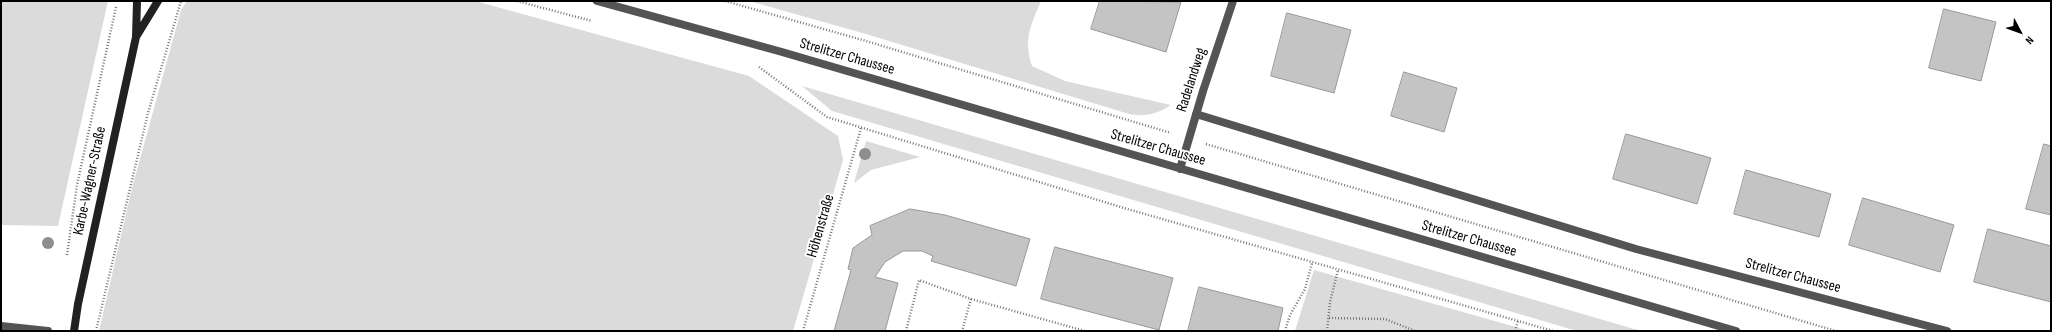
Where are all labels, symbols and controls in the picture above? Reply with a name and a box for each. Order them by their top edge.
north arrow [2000,12,2040,52]
text: N [2023,34,2036,47]
street label: Strelitzer Chaussee [797,35,897,79]
street label: Radelandweg [1173,46,1211,114]
street label: Karbe-Wagner-Straße [70,125,110,237]
street label: Strelitzer Chaussee [1108,126,1208,170]
street label: Höhenstraße [803,192,839,260]
street label: Strelitzer Chaussee [1419,217,1519,261]
street label: Strelitzer Chaussee [1743,255,1843,297]

